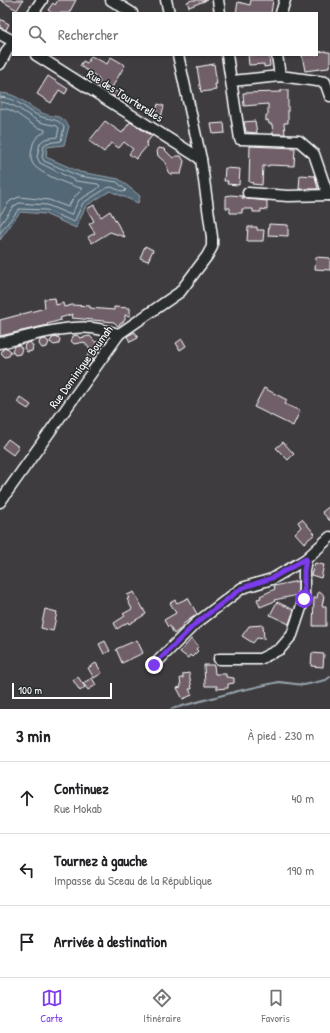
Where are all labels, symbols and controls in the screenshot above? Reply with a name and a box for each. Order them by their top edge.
search box [12,12,318,56]
icon: search [26,23,48,45]
text: Rechercher [58,24,119,45]
street label: Rue des Tourterelles [84,65,167,126]
street label: Rue Dominique Boumah [45,322,117,412]
route start [295,590,313,608]
route end [145,656,163,674]
scale bar [12,681,112,700]
text: 100 m [18,683,42,697]
text: 3 min [16,724,51,747]
text: À pied · 230 m [248,726,314,744]
text: Continuez [54,778,109,799]
icon: ahead [16,787,38,809]
text: 40 m [291,789,314,807]
text: Rue Mokab [54,799,102,817]
text: Tournez à gauche [54,850,147,871]
icon: left [16,859,38,881]
text: 190 m [287,861,314,879]
text: Impasse du Sceau de la République [54,871,212,889]
icon: arrive [16,931,38,953]
text: Arrivée à destination [54,931,167,952]
tab: Carte [40,987,63,1025]
tab: Itinéraire [143,987,181,1025]
tab: Favoris [262,987,290,1025]

